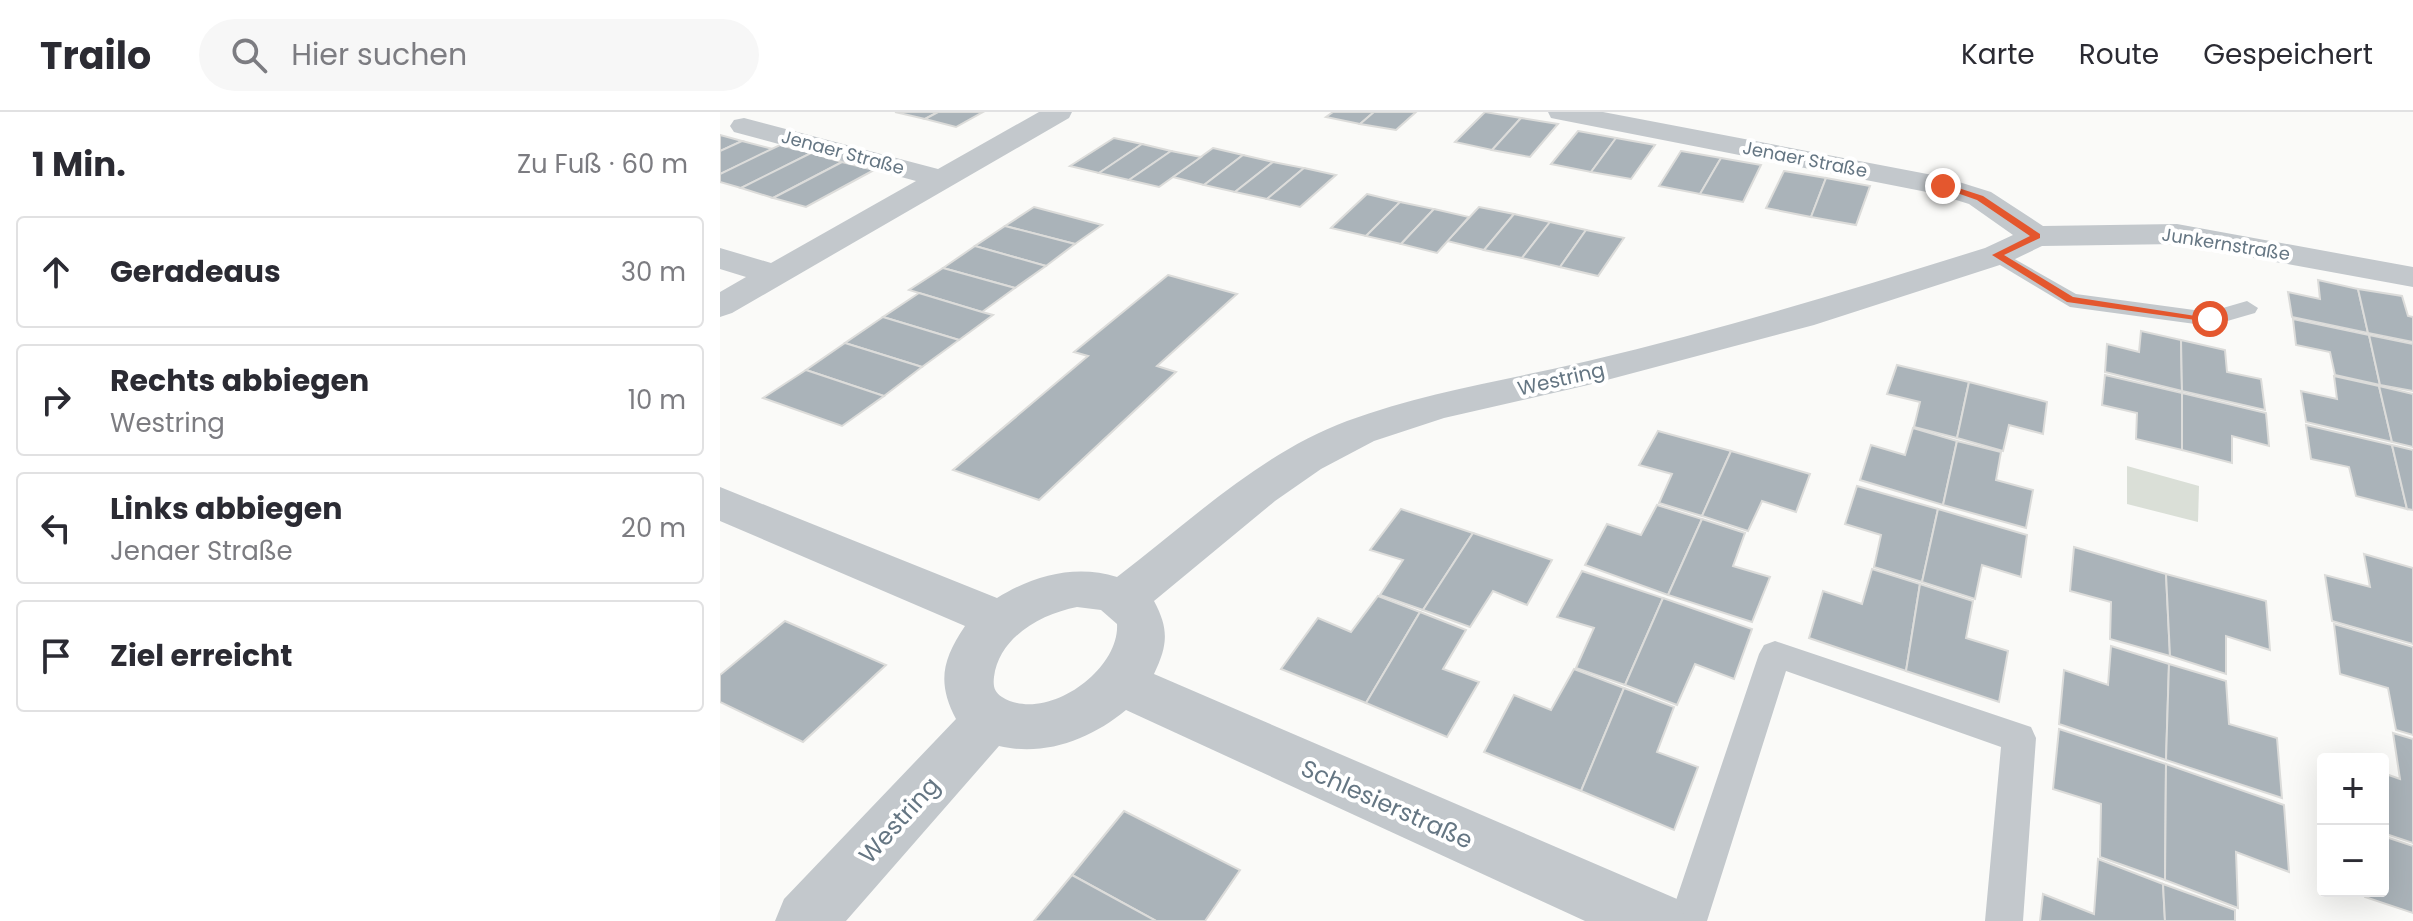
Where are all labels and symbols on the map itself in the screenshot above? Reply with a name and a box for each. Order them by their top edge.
street label: Jenaer Straße [779,124,907,180]
street label: Jenaer Straße [1741,135,1869,183]
route end [1925,168,1961,204]
street label: Junkernstraße [2160,222,2292,266]
route start [2192,301,2228,337]
street label: Westring [1515,355,1607,403]
street label: Schlesierstraße [1296,751,1478,857]
street label: Westring [851,770,947,870]

